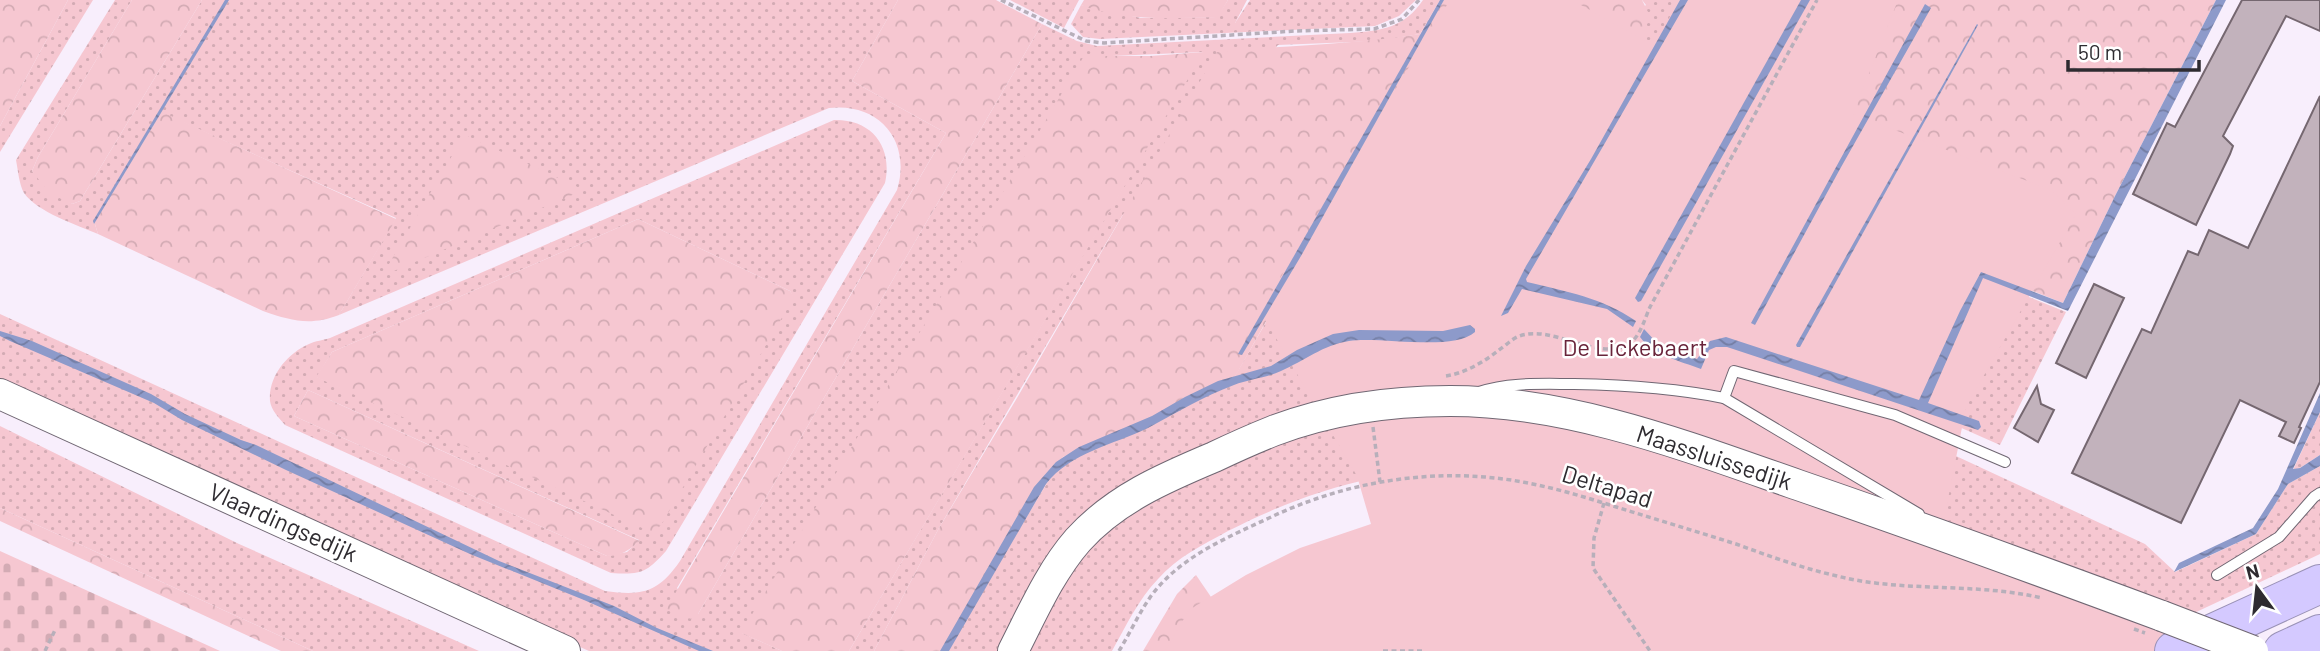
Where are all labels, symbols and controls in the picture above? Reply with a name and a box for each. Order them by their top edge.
scale bar [2068,28,2199,72]
text: 50 m [2078,39,2122,64]
park label: De Lickebaert [1563,332,1707,361]
street label: Maassluissedijk [1633,418,1796,495]
street label: Deltapad [1559,458,1656,513]
street label: Vlaardingsedijk [205,476,362,567]
north arrow [2222,553,2292,623]
text: N [2243,558,2262,584]

